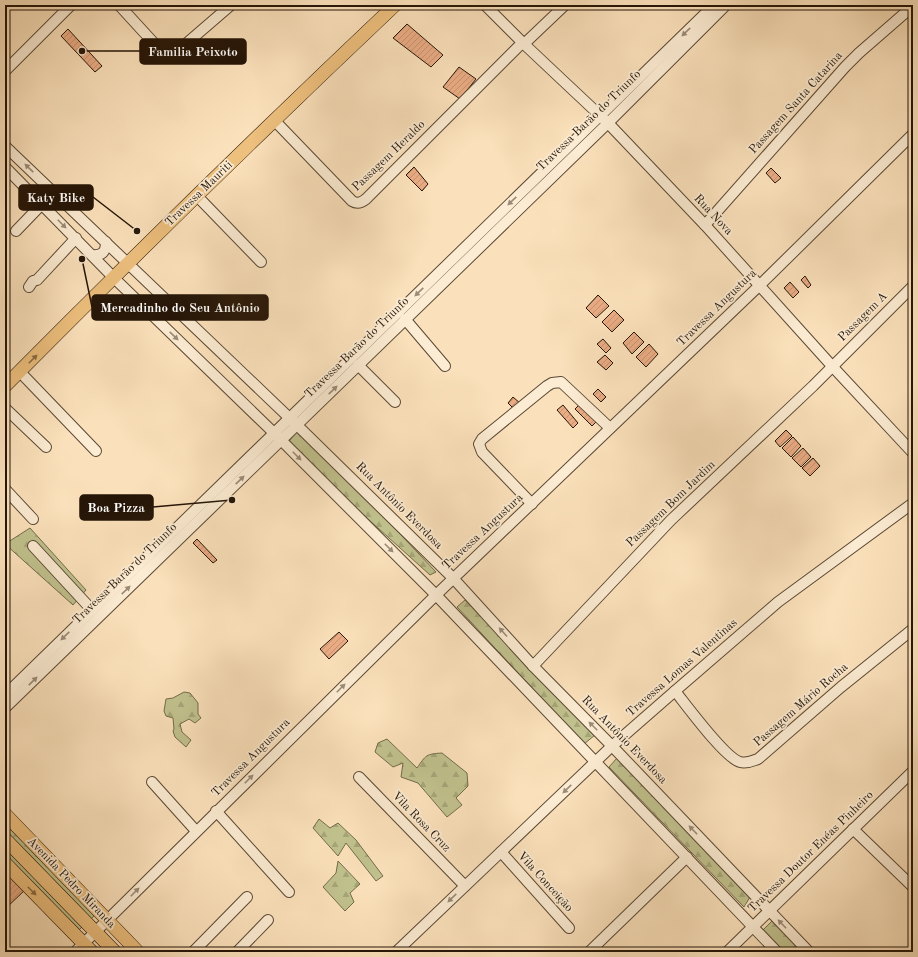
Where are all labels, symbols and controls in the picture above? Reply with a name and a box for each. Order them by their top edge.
one-way arrow [681,27,691,37]
callout: Familia Peixoto [140,39,246,64]
text: Familia Peixoto [148,46,238,59]
street label: Passagem Santa Catarina [747,50,845,156]
street label: Travessa Barão do Triunfo [535,68,643,174]
street label: Passagem Heraldo [350,118,428,194]
street label: Travessa Mauriti [163,159,235,229]
one-way arrow [24,164,34,173]
callout: Katy Bike [19,185,93,210]
text: Katy Bike [27,192,85,205]
street label: Rua Nova [691,192,735,238]
one-way arrow [507,196,517,206]
one-way arrow [57,219,67,229]
street label: Travessa Angustura [675,267,759,349]
one-way arrow [414,287,424,296]
street label: Passagem A [836,290,890,344]
callout: Mercadinho do Seu Antônio [92,295,268,320]
street label: Travessa Barão do Triunfo [303,295,411,401]
text: Mercadinho do Seu Antônio [100,302,260,315]
one-way arrow [169,331,179,341]
one-way arrow [28,354,38,364]
one-way arrow [328,385,338,395]
one-way arrow [292,451,302,461]
street label: Passagem Bom Jardim [624,458,718,549]
street label: Rua Antônio Everdosa [353,460,445,552]
one-way arrow [235,476,245,485]
street label: Travessa Angustura [440,492,526,572]
callout: Boa Pizza [80,495,153,520]
text: Boa Pizza [87,502,145,515]
street label: Travessa Barão do Triunfo [71,521,179,627]
one-way arrow [384,543,394,553]
one-way arrow [121,586,131,595]
street label: Travessa Lomas Valentinas [624,617,740,719]
one-way arrow [498,627,507,638]
one-way arrow [60,631,70,641]
street label: Passagem Mário Rocha [752,661,850,749]
one-way arrow [28,676,38,686]
one-way arrow [336,683,346,693]
street label: Rua Antônio Everdosa [579,694,669,786]
street label: Travessa Angustura [210,717,292,799]
one-way arrow [588,721,598,731]
one-way arrow [244,774,254,784]
one-way arrow [562,784,572,794]
street label: Travessa Doutor Enéas Pinheiro [746,789,876,915]
street label: Vila Rosa Cruz [390,790,452,854]
one-way arrow [688,825,697,835]
street label: Avenida Pedro Miranda [25,835,118,931]
street label: Vila Conceição [515,850,575,914]
one-way arrow [27,886,37,896]
one-way arrow [130,887,139,897]
one-way arrow [447,893,457,903]
one-way arrow [778,919,787,929]

